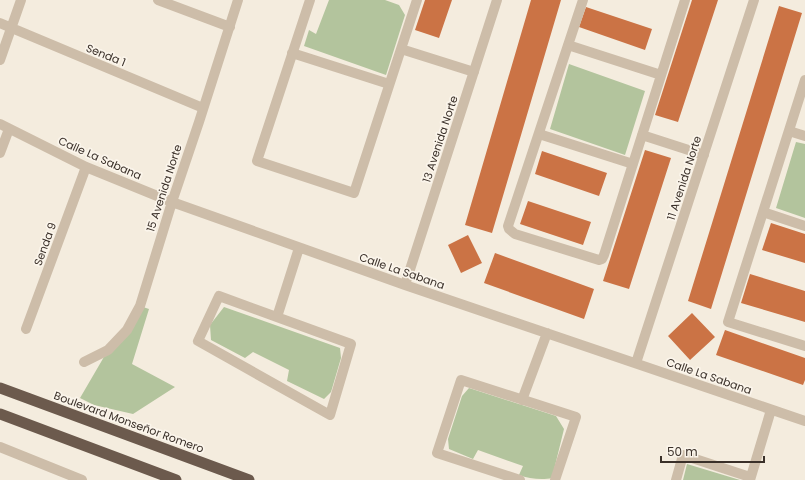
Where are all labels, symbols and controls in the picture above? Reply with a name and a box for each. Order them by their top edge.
street label: Senda 1 [84,40,128,70]
street label: 13 Avenida Norte [418,93,462,185]
street label: Calle La Sabana [56,132,144,184]
street label: 11 Avenida Norte [663,134,705,222]
street label: 15 Avenida Norte [142,142,186,234]
street label: Senda 9 [30,220,60,268]
street label: Calle La Sabana [357,249,447,293]
street label: Calle La Sabana [664,354,754,398]
street label: Boulevard Monseñor Romero [52,387,206,457]
scale bar [661,438,764,464]
text: 50 m [667,443,698,460]

